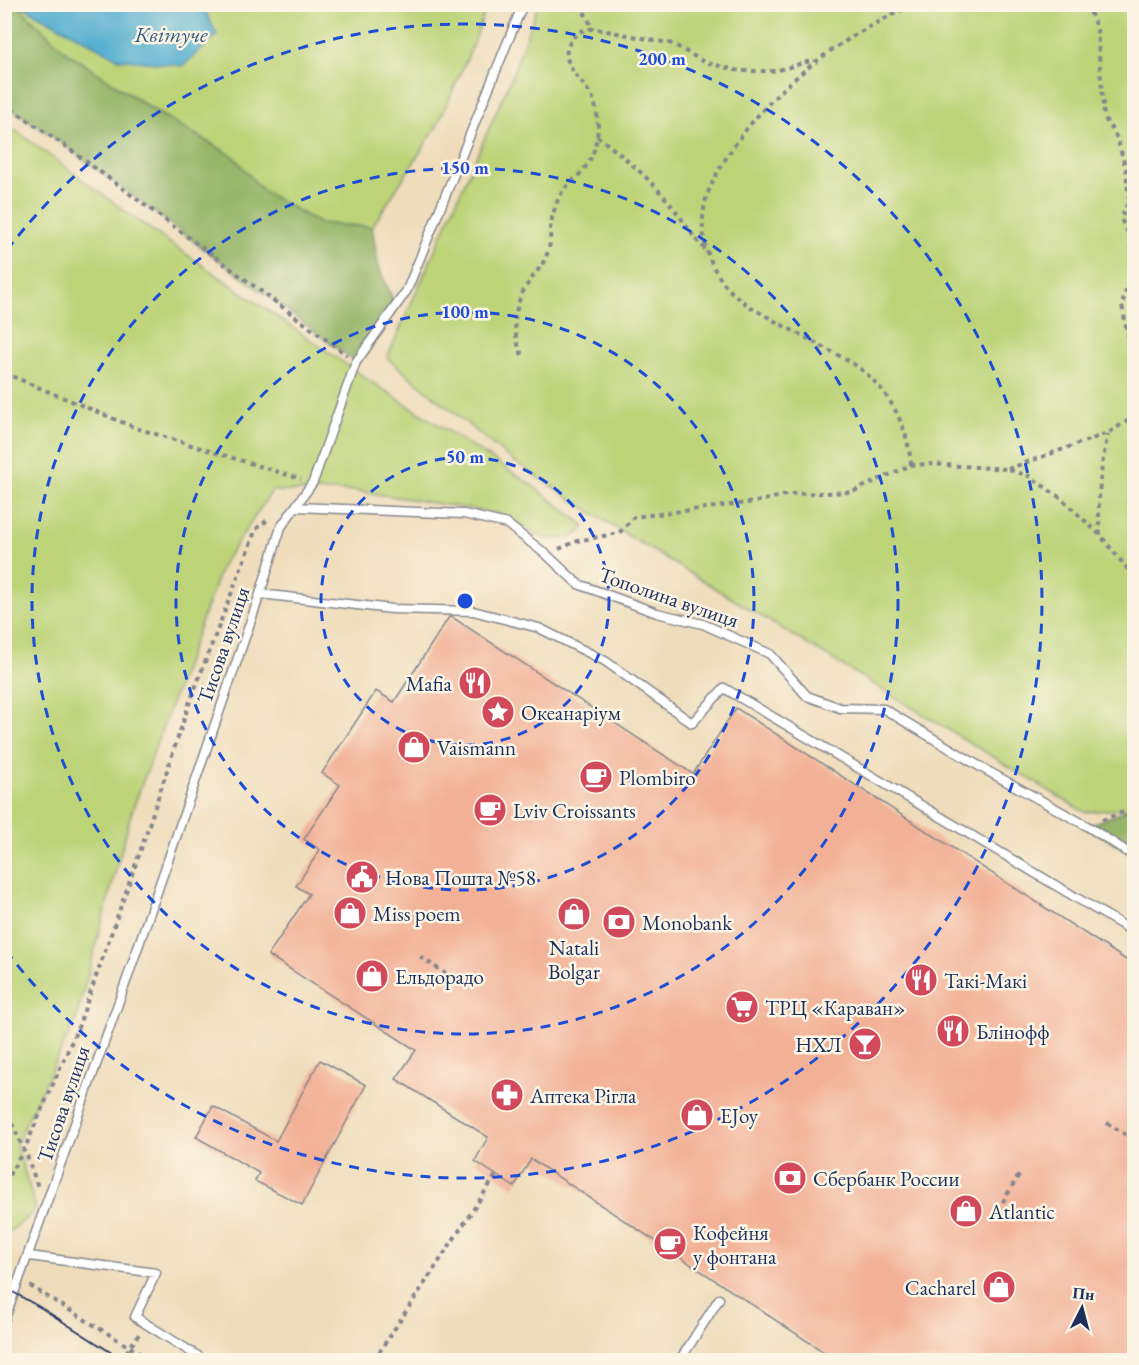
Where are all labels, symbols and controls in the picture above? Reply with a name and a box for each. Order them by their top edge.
water label: Квітуче [134,20,208,49]
text: 200 m [638,47,686,70]
text: 150 m [441,156,489,179]
text: 100 m [441,300,489,323]
text: 50 m [446,445,484,468]
street label: Тополина вулиця [596,560,742,634]
street label: Тисова вулиця [190,583,256,707]
centre of rings [455,591,475,611]
restaurant icon: Mafia [457,665,493,701]
place label: Mafia [406,670,453,697]
place icon: Океанаріум [480,694,516,730]
place label: Океанаріум [521,699,621,726]
shop icon: Vaismann [396,729,432,765]
place label: Vaismann [437,734,516,761]
cafe icon: Plombiro [578,759,614,795]
place label: Plombiro [619,764,696,791]
cafe icon: Lviv Croissants [472,792,508,828]
place label: Lviv Croissants [513,797,636,824]
public building icon: Нова Пошта №58 [344,859,380,895]
place label: Нова Пошта №58 [385,864,536,891]
shop icon: Miss poem [332,895,368,931]
shop icon: Natali Bolgar [556,896,592,932]
place label: Miss poem [373,900,461,927]
bank icon: Monobank [601,904,637,940]
place label: Monobank [642,909,733,936]
place label: Natali Bolgar [548,934,600,985]
shop icon: Ельдорадо [354,958,390,994]
restaurant icon: Такі-Макі [903,962,939,998]
place label: Ельдорадо [395,963,484,990]
place label: Такі-Макі [944,967,1027,994]
supermarket icon: ТРЦ «Караван» [724,989,760,1025]
place label: ТРЦ «Караван» [765,994,906,1021]
restaurant icon: Блінофф [935,1013,971,1049]
place label: Блінофф [976,1018,1049,1045]
bar icon: НХЛ [847,1026,883,1062]
place label: НХЛ [795,1031,842,1058]
street label: Тисова вулиця [30,1042,96,1166]
pharmacy icon: Аптека Рігла [489,1077,525,1113]
place label: Аптека Рігла [529,1082,637,1109]
shop icon: EJoy [679,1097,715,1133]
place label: EJoy [720,1102,759,1129]
bank icon: Сбербанк России [772,1160,808,1196]
place label: Сбербанк России [813,1165,959,1192]
shop icon: Atlantic [948,1193,984,1229]
place label: Atlantic [988,1198,1055,1225]
place label: Кофейня у фонтана [693,1219,777,1270]
cafe icon: Кофейня у фонтана [652,1226,688,1262]
shop icon: Cacharel [981,1269,1017,1305]
place label: Cacharel [905,1274,976,1301]
north arrow [1052,1278,1112,1338]
text: Пн [1072,1282,1095,1305]

